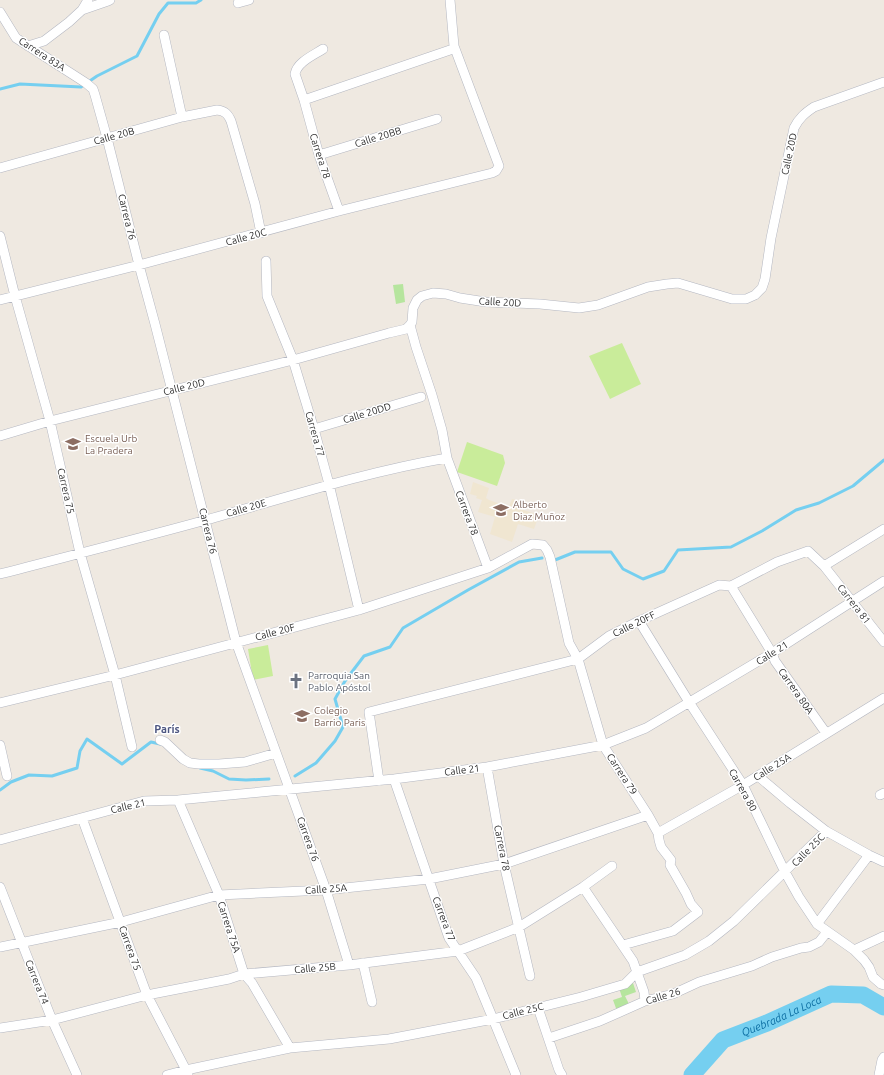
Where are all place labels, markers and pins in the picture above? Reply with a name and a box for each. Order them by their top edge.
place label: Escuela Urb La Pradera [85,433,138,456]
school or university icon: Escuela Urb La Pradera [64,435,82,453]
place label: Alberto Diaz Muñoz [513,499,565,522]
school or university icon: Alberto Diaz Muñoz [492,501,510,519]
place label: Parroquia San Pablo Apóstol [308,670,371,693]
church icon: Parroquia San Pablo Apóstol [287,672,305,690]
place label: Colegio Barrio Paris [314,705,365,728]
school or university icon: Colegio Barrio Paris [293,707,311,725]

